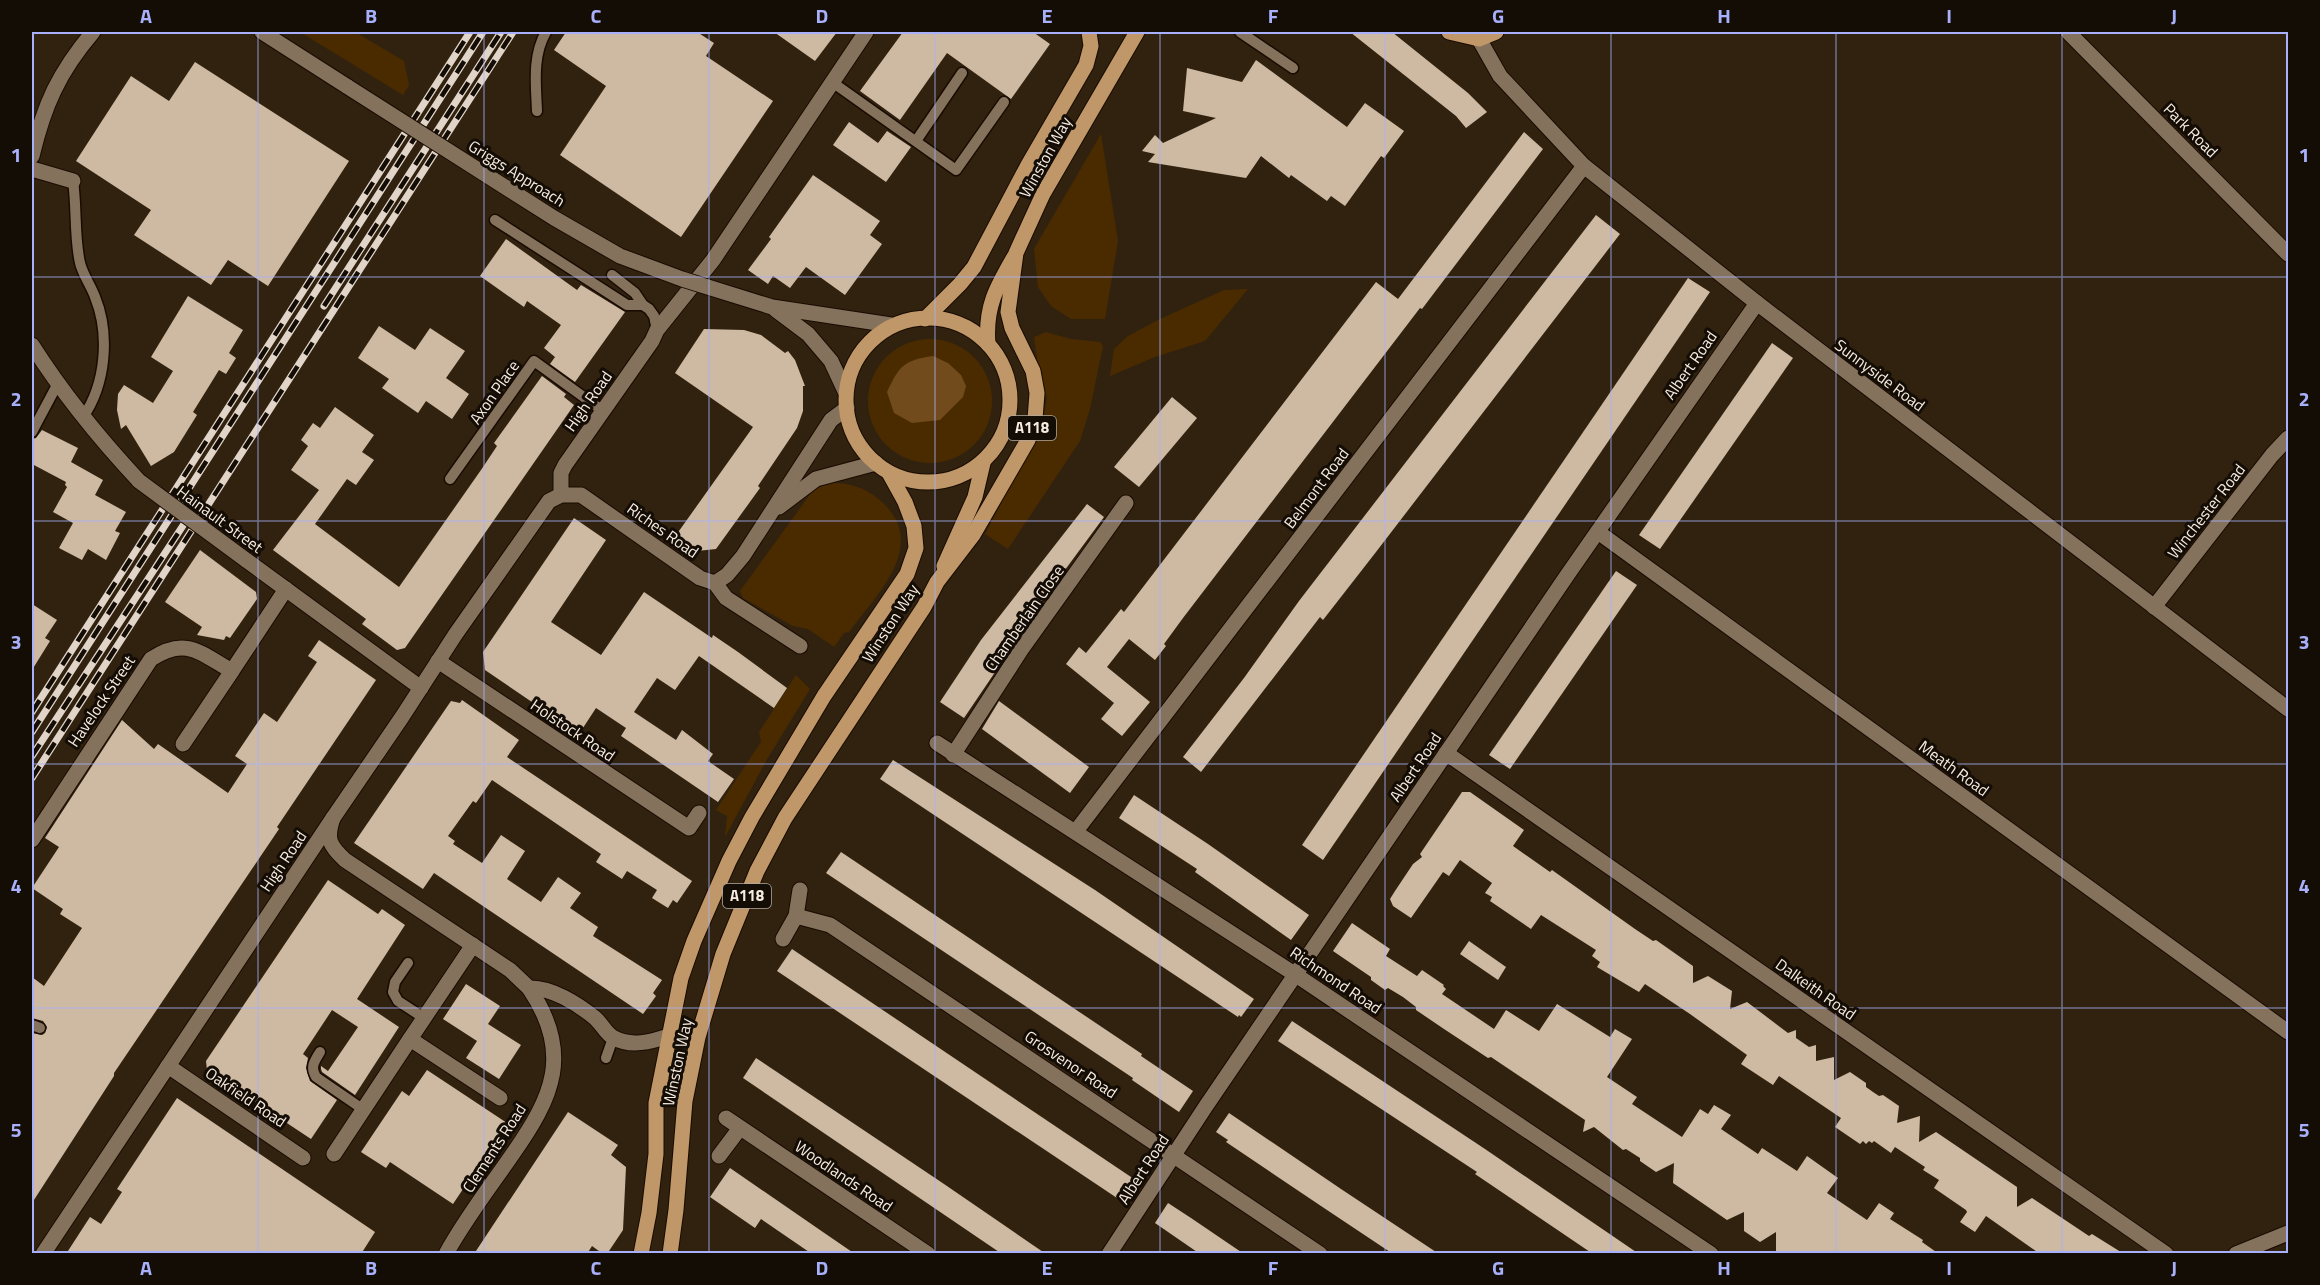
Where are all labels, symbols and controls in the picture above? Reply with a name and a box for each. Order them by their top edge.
text: A [140,0,152,31]
text: B [365,0,377,31]
text: C [591,0,602,31]
text: D [816,0,828,31]
text: E [1041,0,1053,31]
text: F [1268,0,1279,31]
text: G [1492,0,1504,31]
text: H [1717,0,1731,31]
text: I [1946,0,1952,31]
text: J [2171,0,2177,31]
street label: Park Road [2158,97,2224,163]
street label: Winston Way [1013,112,1077,202]
street label: Griggs Approach [464,134,570,212]
text: 1 [10,139,22,170]
text: 1 [2298,139,2310,170]
street label: Albert Road [1658,326,1722,404]
street label: Sunnyside Road [1830,333,1930,417]
street label: Axon Place [463,355,525,429]
street label: High Road [558,366,618,436]
text: 2 [10,383,22,414]
text: 2 [2298,383,2310,414]
road number: A118 [1008,416,1056,440]
street label: Belmont Road [1278,443,1354,533]
street label: Winchester Road [2161,458,2251,564]
street label: Hainault Street [172,479,268,559]
street label: Riches Road [622,496,704,564]
street label: Chamberlain Close [978,560,1070,676]
street label: Winston Way [856,579,925,667]
text: 3 [10,626,22,657]
text: 3 [2298,626,2310,657]
street label: Havelock Street [61,650,141,752]
street label: Holstock Road [526,693,620,767]
street label: Albert Road [1383,728,1447,806]
street label: Meath Road [1914,734,1994,802]
street label: High Road [254,826,312,896]
text: 4 [10,870,22,901]
text: 4 [2298,870,2310,901]
road number: A118 [723,884,771,908]
street label: Richmond Road [1285,940,1387,1020]
street label: Dalkeith Road [1771,952,1861,1026]
street label: Winston Way [656,1015,698,1108]
street label: Grosvenor Road [1020,1024,1122,1104]
street label: Oakfield Road [201,1061,291,1133]
street label: Clements Road [456,1099,532,1197]
text: 5 [10,1114,22,1145]
text: 5 [2298,1114,2310,1145]
street label: Albert Road [1111,1129,1175,1209]
street label: Woodlands Road [790,1134,898,1218]
text: A [140,1252,152,1283]
text: B [365,1252,377,1283]
text: C [591,1252,602,1283]
text: D [816,1252,828,1283]
text: E [1041,1252,1053,1283]
text: F [1268,1252,1279,1283]
text: G [1492,1252,1504,1283]
text: H [1717,1252,1731,1283]
text: I [1946,1252,1952,1283]
text: J [2171,1252,2177,1283]

